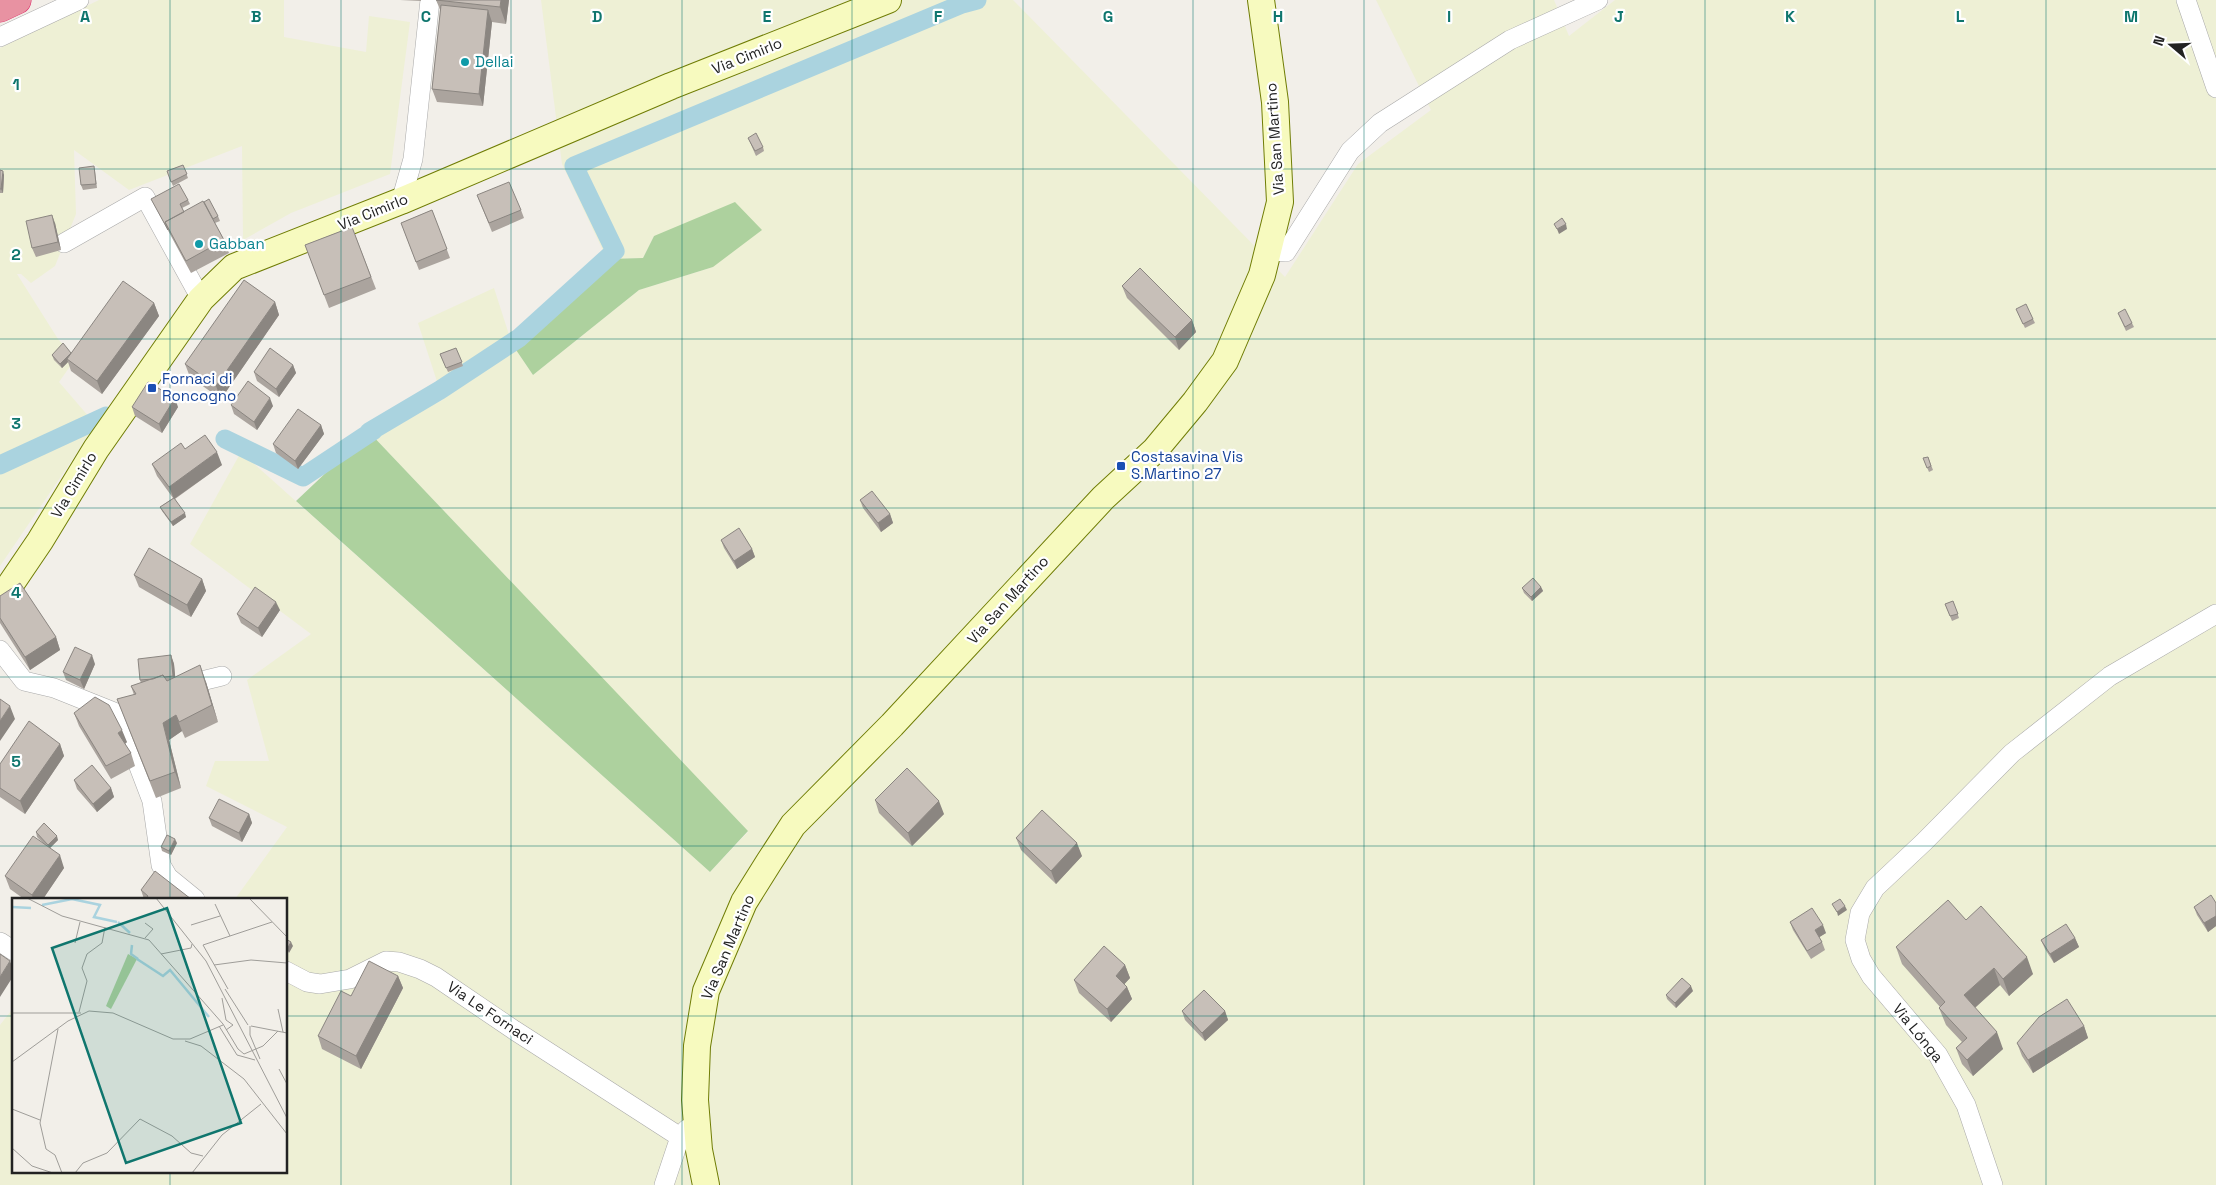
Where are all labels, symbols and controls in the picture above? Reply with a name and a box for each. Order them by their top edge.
text: A [80,6,90,27]
text: B [251,6,261,27]
text: C [421,6,431,27]
text: D [592,6,602,27]
text: E [763,6,772,27]
text: F [934,6,943,27]
text: G [1103,6,1113,27]
text: H [1273,6,1283,27]
text: I [1447,6,1451,27]
text: J [1614,6,1624,27]
text: K [1785,6,1795,27]
text: L [1956,6,1965,27]
text: M [2124,6,2138,27]
north arrow [2146,20,2196,70]
street label: Via Cimirlo [709,33,785,78]
text: N [2149,33,2169,48]
place label: Dellai [475,52,513,71]
marker: Dellai [459,56,471,68]
text: 1 [12,74,20,95]
street label: Via San Martino [1261,82,1288,196]
street label: Via Cimirlo [335,189,411,234]
place label: Gabban [209,234,265,253]
marker: Gabban [193,238,205,250]
text: 2 [11,244,21,265]
place label: Fornaci di Roncogno [162,369,236,405]
marker: Fornaci di Roncogno [146,382,158,394]
text: 3 [11,413,21,434]
place label: Costasavina Vis S.Martino 27 [1131,447,1243,483]
street label: Via Cimirlo [46,448,101,521]
marker: Costasavina Vis S.Martino 27 [1115,460,1127,472]
street label: Via San Martino [963,551,1052,648]
text: 4 [11,582,21,603]
text: 5 [11,751,21,772]
street label: Via San Martino [697,891,758,1002]
inset map [12,898,288,1172]
street label: Via Le Fornaci [444,977,537,1048]
street label: Via Lónga [1889,999,1948,1066]

